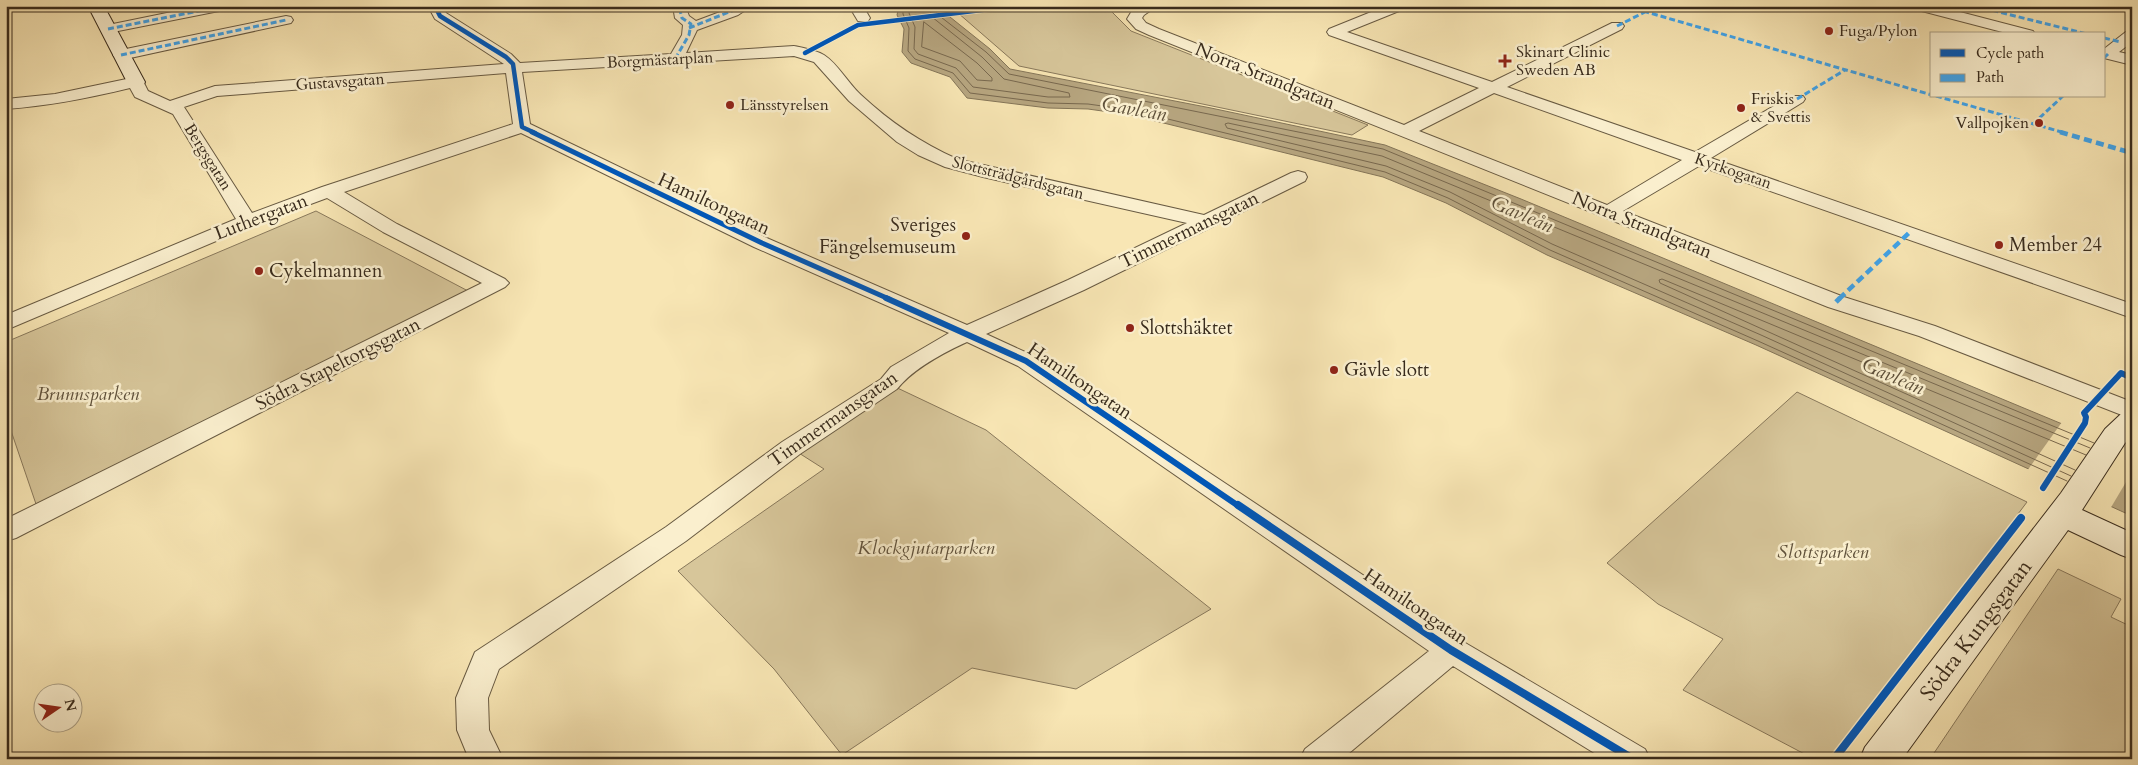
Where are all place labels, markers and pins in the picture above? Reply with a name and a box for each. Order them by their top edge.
place label: Fuga/Pylon [1839,20,1918,42]
marker: Fuga/Pylon [1823,25,1835,37]
place label: Skinart Clinic Sweden AB [1516,41,1610,81]
marker: Skinart Clinic Sweden AB [1498,54,1512,68]
place label: Friskis & Svettis [1751,88,1811,128]
place label: Länsstyrelsen [740,94,829,116]
marker: Länsstyrelsen [724,99,736,111]
marker: Friskis & Svettis [1735,102,1747,114]
place label: Vallpojken [1956,112,2029,134]
marker: Vallpojken [2033,117,2045,129]
place label: Sveriges Fängelsemuseum [819,212,957,260]
marker: Sveriges Fängelsemuseum [960,230,972,242]
place label: Member 24 [2009,232,2102,258]
marker: Member 24 [1993,239,2005,251]
place label: Cykelmannen [269,258,383,284]
marker: Cykelmannen [253,265,265,277]
place label: Slottshäktet [1140,315,1233,341]
marker: Slottshäktet [1124,322,1136,334]
place label: Gävle slott [1344,357,1429,383]
marker: Gävle slott [1328,364,1340,376]

